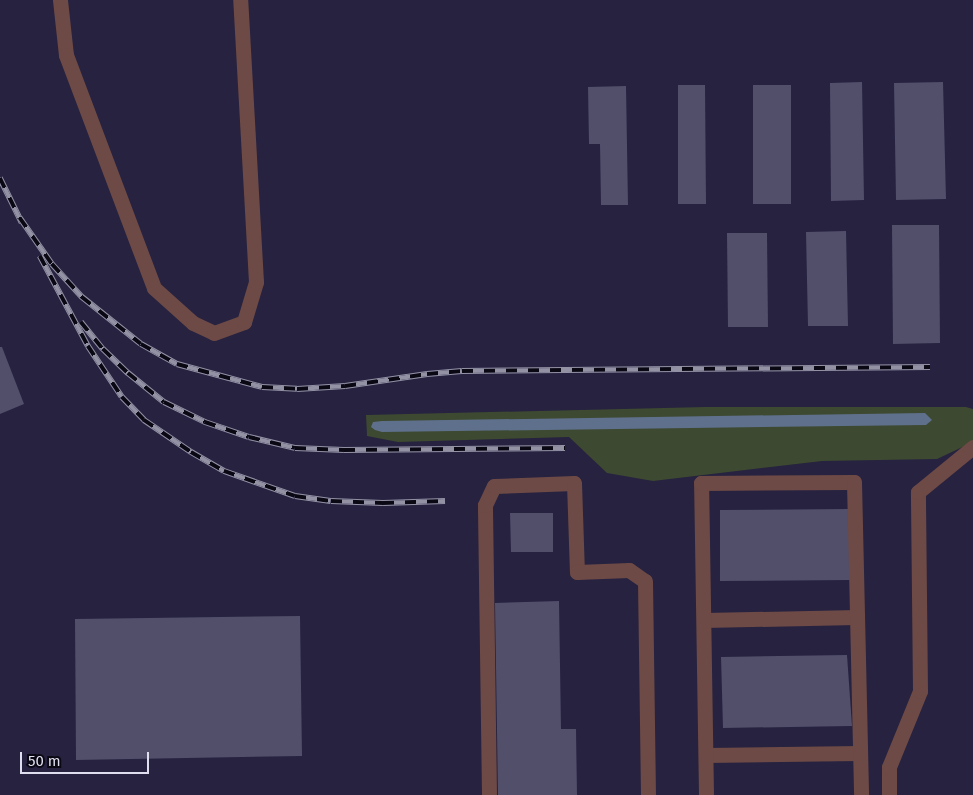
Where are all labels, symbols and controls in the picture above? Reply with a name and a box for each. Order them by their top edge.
scale bar [22,742,151,774]
text: 50 m [28,752,61,770]

